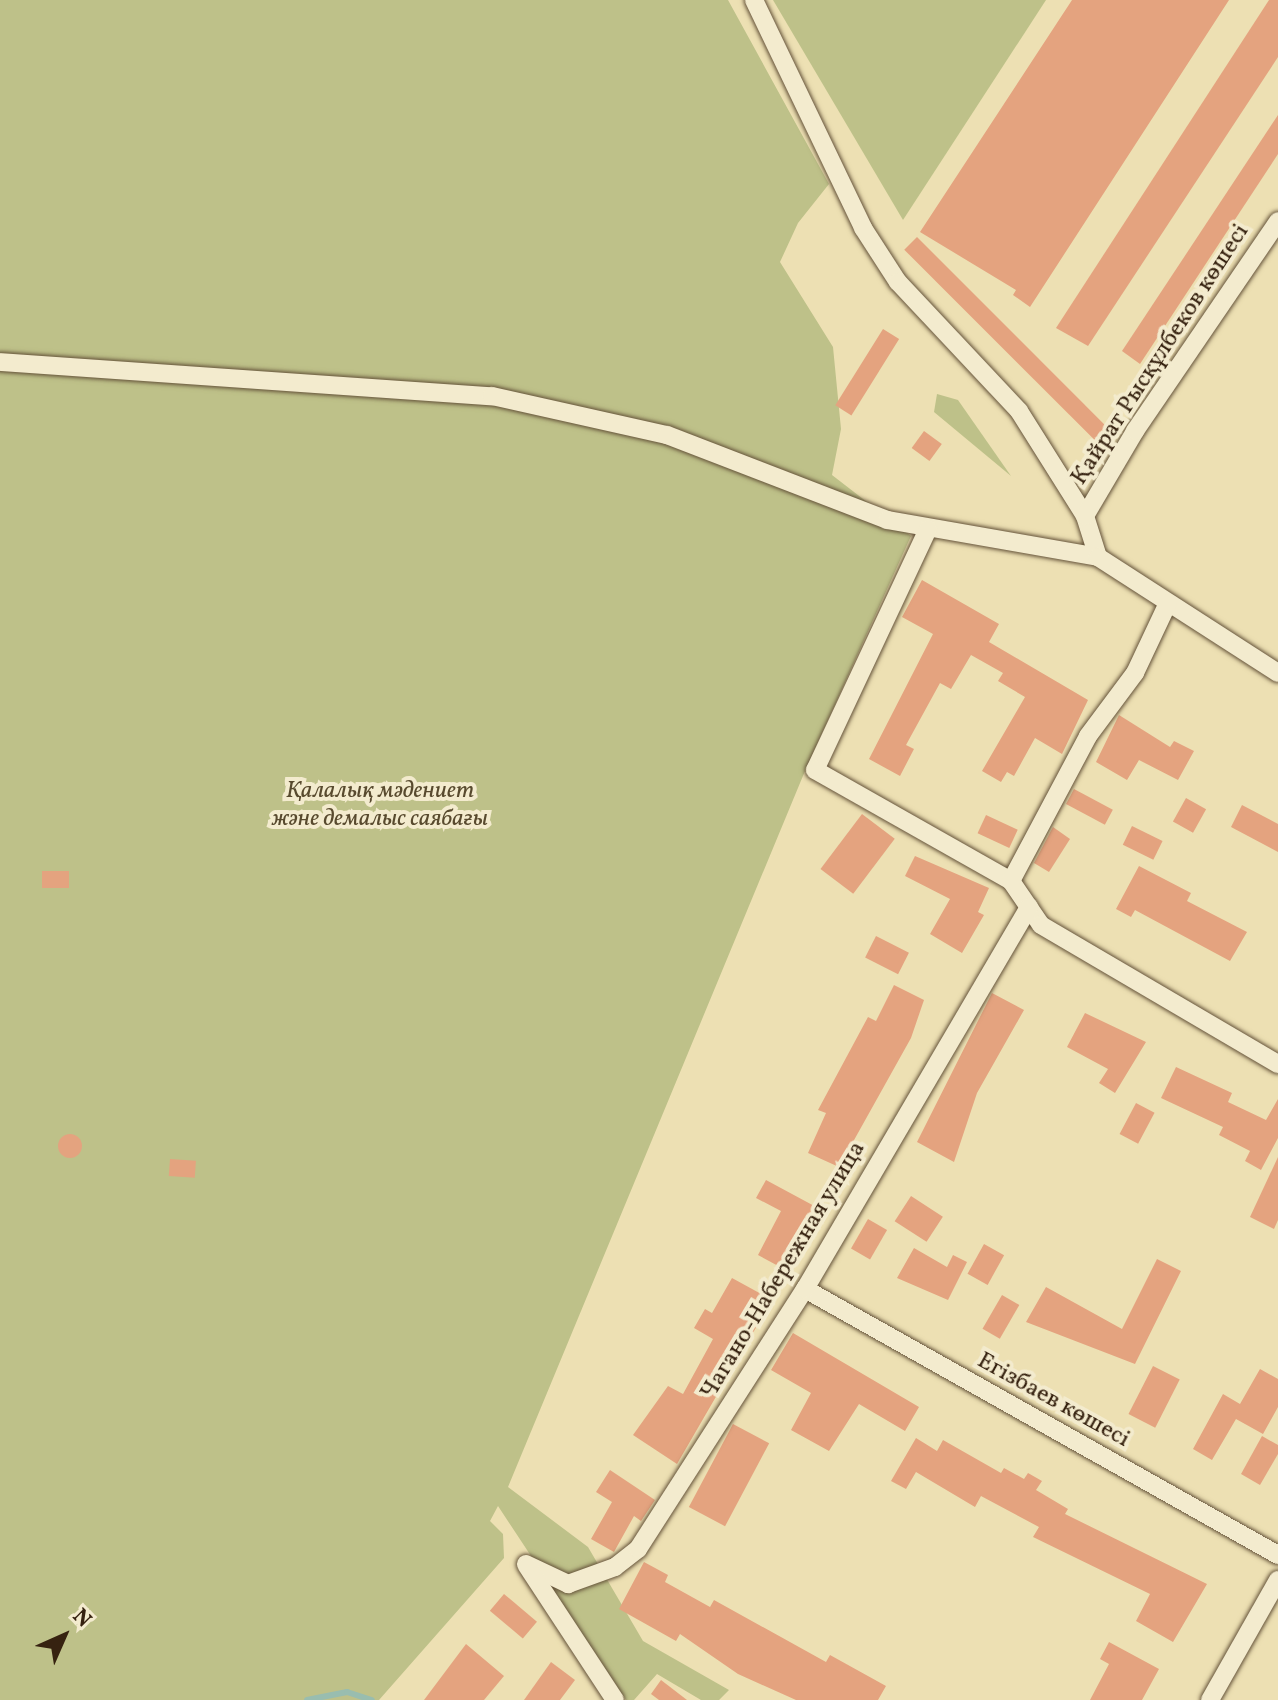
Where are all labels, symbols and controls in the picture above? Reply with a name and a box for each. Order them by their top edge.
street label: Қайрат Рысқұлбеков көшесі [1066,219,1256,491]
park label: Қалалық мәдениет және демалыс саябағы [272,778,488,834]
street label: Чагано-Набережная улица [695,1136,873,1406]
street label: Егізбаев көшесі [972,1347,1134,1455]
north arrow [24,1596,104,1676]
text: N [65,1602,98,1635]

